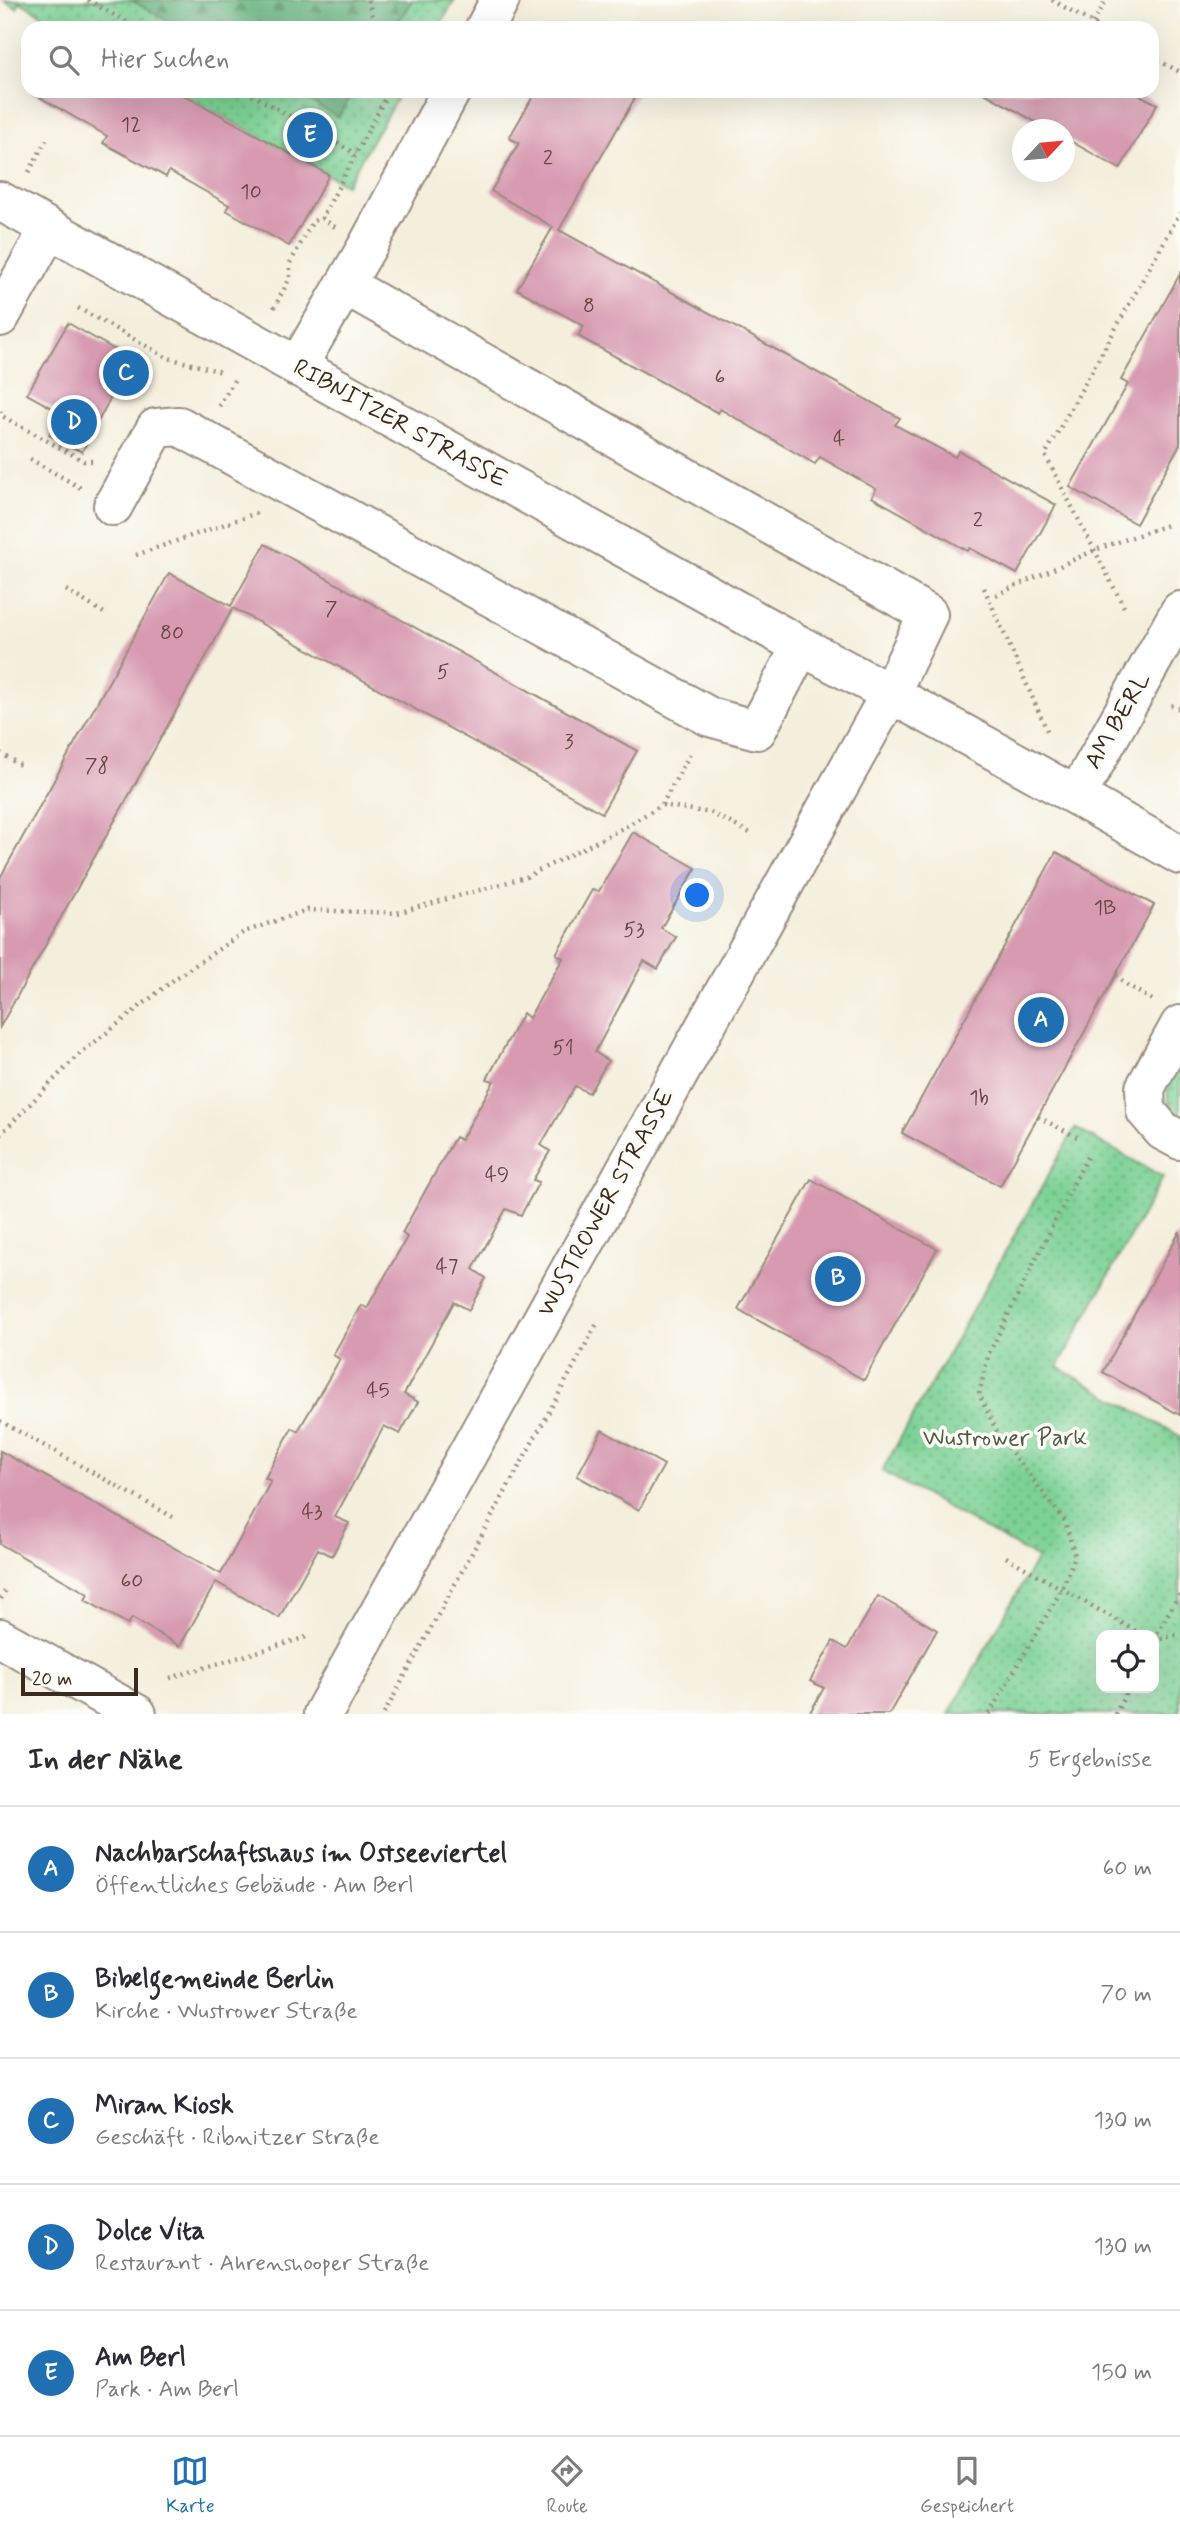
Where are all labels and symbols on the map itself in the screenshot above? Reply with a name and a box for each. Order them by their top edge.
pin: E [287,109,333,161]
house number: 12 [121,111,141,139]
north arrow [1012,119,1075,182]
house number: 2 [543,144,553,172]
house number: 10 [240,178,262,206]
house number: 8 [583,292,595,320]
pin: C [103,347,149,399]
street label: RIBNITZER STRASSE [287,352,513,496]
house number: 6 [715,363,725,391]
pin: D [51,396,97,448]
house number: 4 [833,425,845,453]
house number: 2 [973,506,983,534]
house number: 7 [325,595,338,623]
house number: 80 [160,619,184,647]
house number: 5 [437,658,449,686]
street label: AM BERL [1078,667,1158,775]
house number: 3 [564,728,574,756]
house number: 78 [85,752,109,780]
your location [680,878,714,912]
house number: 1B [1094,894,1116,922]
house number: 53 [623,916,645,944]
pin: A [1018,994,1064,1046]
house number: 51 [552,1034,574,1062]
street label: WUSTROWER STRASSE [530,1084,682,1322]
house number: 1b [969,1084,989,1112]
house number: 49 [485,1161,509,1189]
house number: 47 [436,1253,458,1281]
pin: B [815,1253,861,1305]
house number: 45 [366,1377,390,1405]
park label: Wustrower Park [923,1423,1087,1454]
house number: 43 [301,1498,323,1526]
house number: 60 [121,1567,143,1595]
scale bar [21,1665,138,1697]

